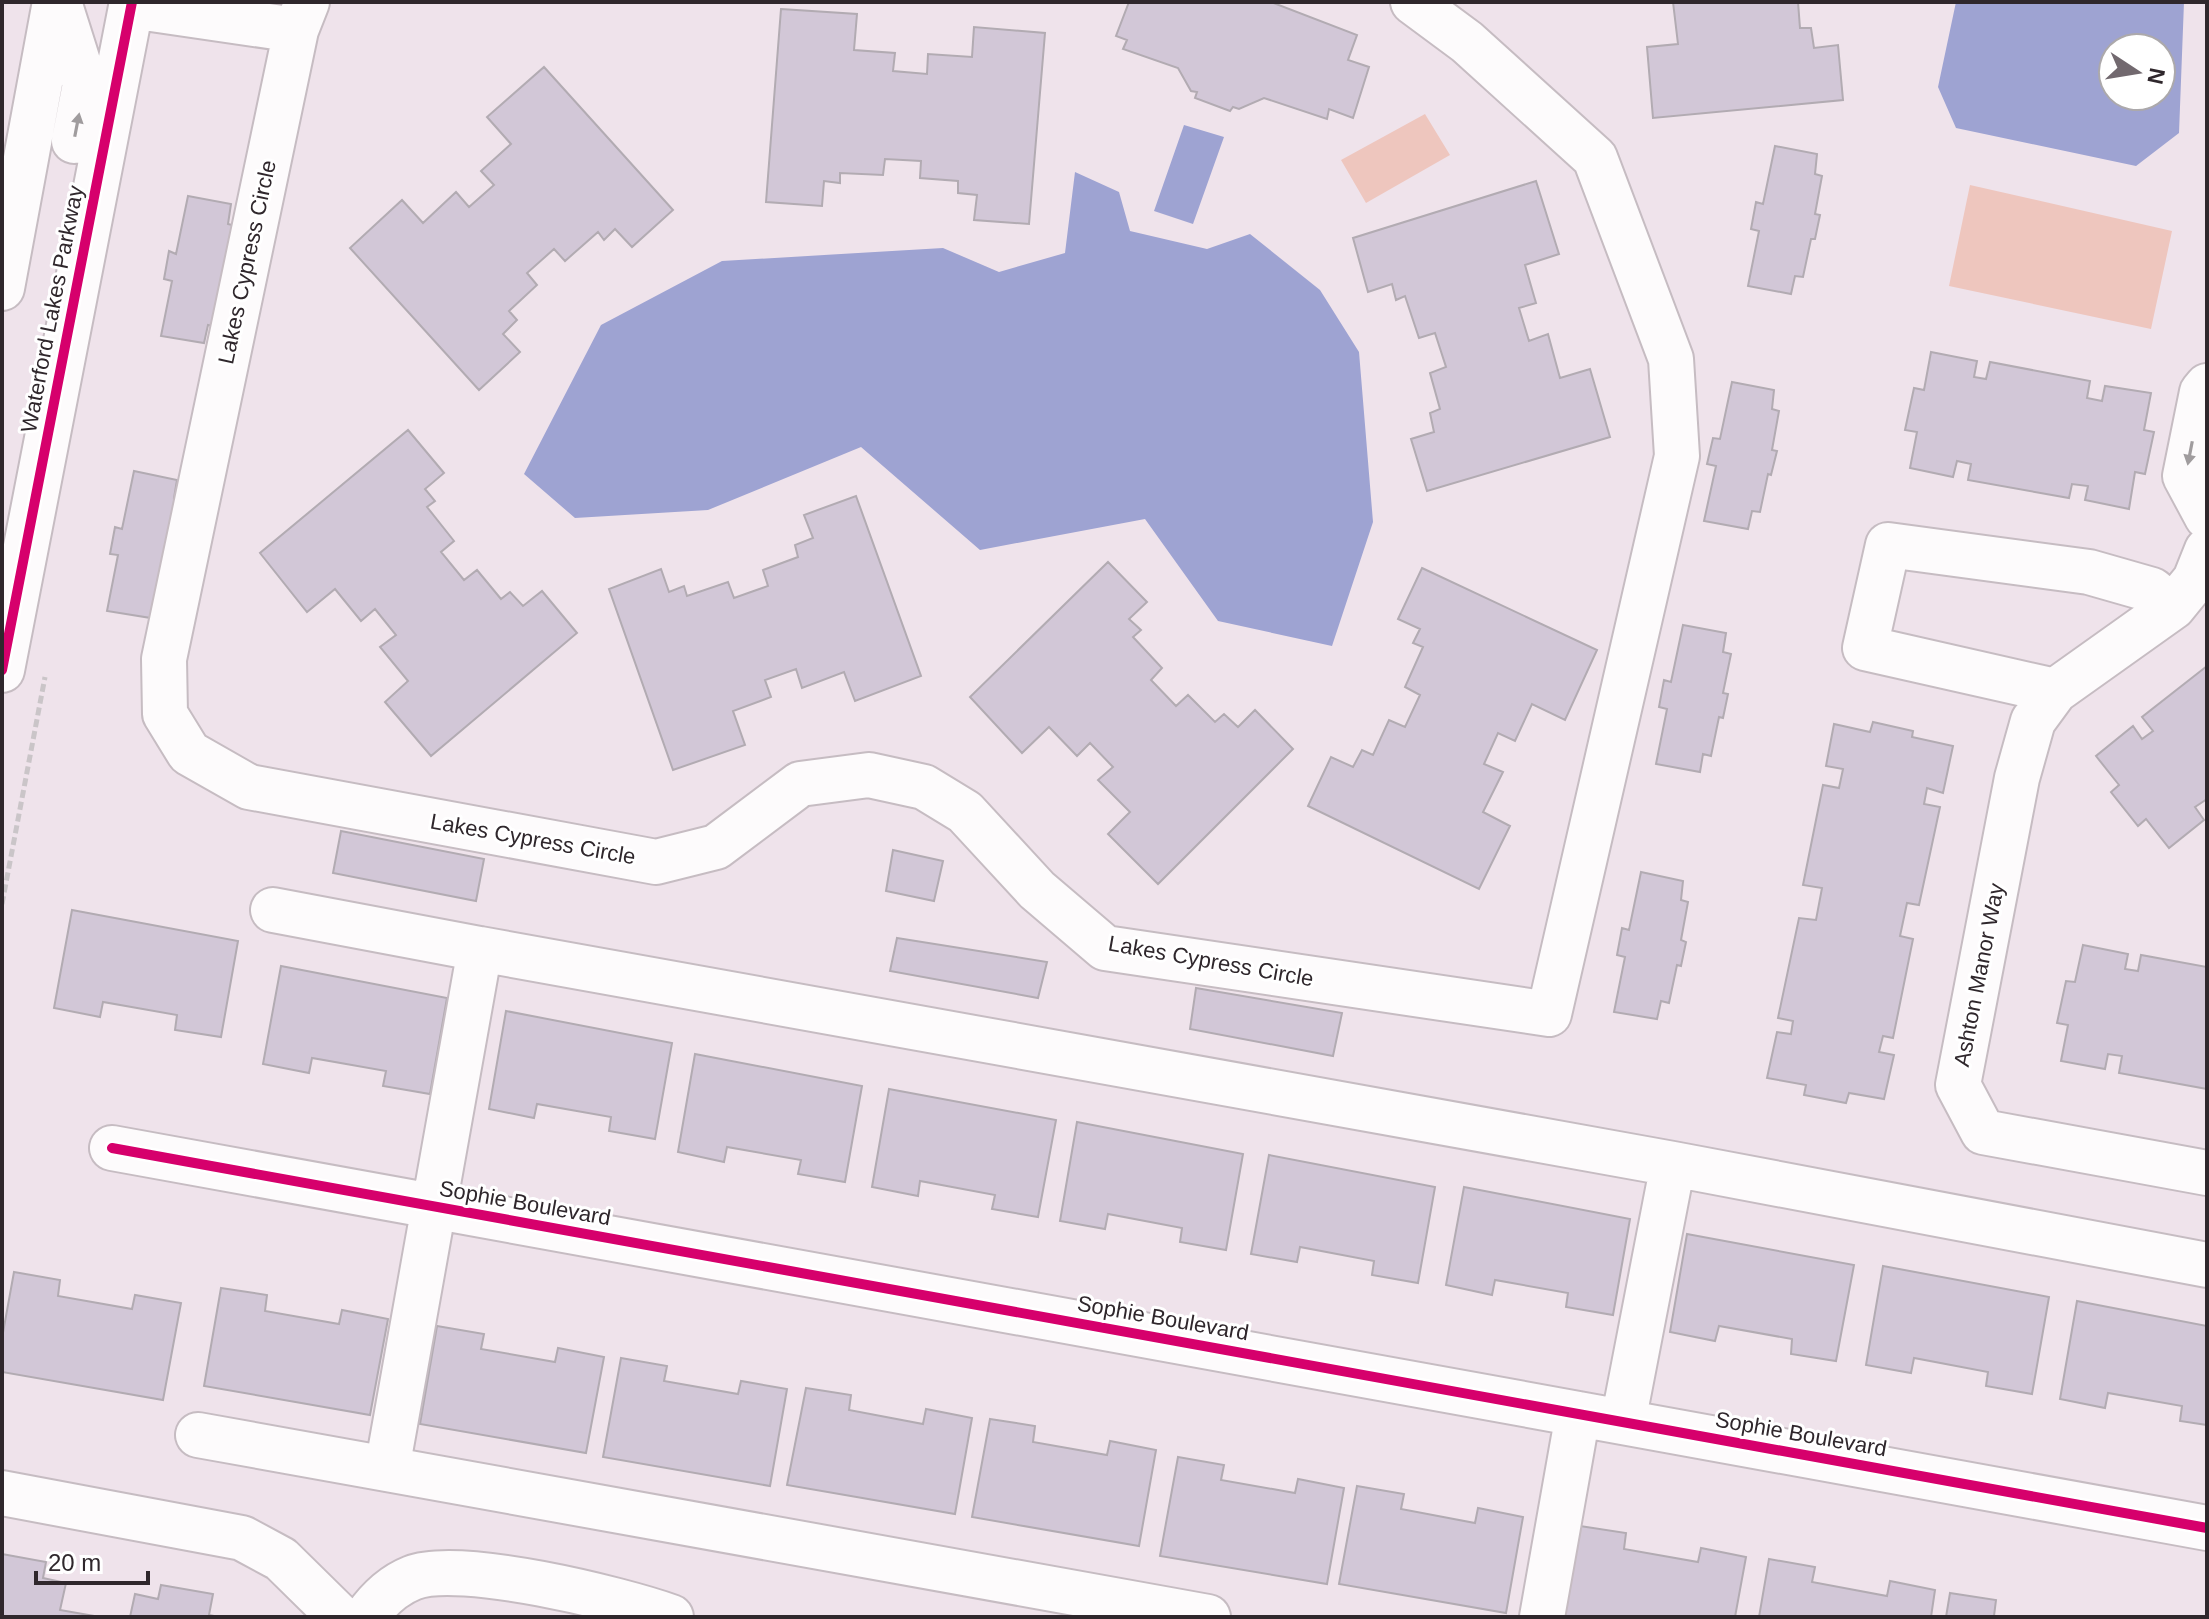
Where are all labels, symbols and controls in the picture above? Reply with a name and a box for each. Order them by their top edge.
north arrow [2097,32,2177,112]
text: N [2142,66,2170,86]
one-way arrow [71,113,84,138]
street label: Lakes Cypress Circle [213,158,281,366]
street label: Waterford Lakes Parkway [16,183,88,435]
one-way arrow [2183,441,2195,466]
street label: Lakes Cypress Circle [428,809,638,869]
street label: Ashton Manor Way [1949,881,2009,1069]
street label: Lakes Cypress Circle [1106,931,1316,991]
street label: Sophie Boulevard [437,1176,613,1230]
street label: Sophie Boulevard [1075,1291,1251,1345]
street label: Sophie Boulevard [1713,1407,1889,1461]
scale bar [36,1535,148,1585]
text: 20 m [48,1549,101,1576]

